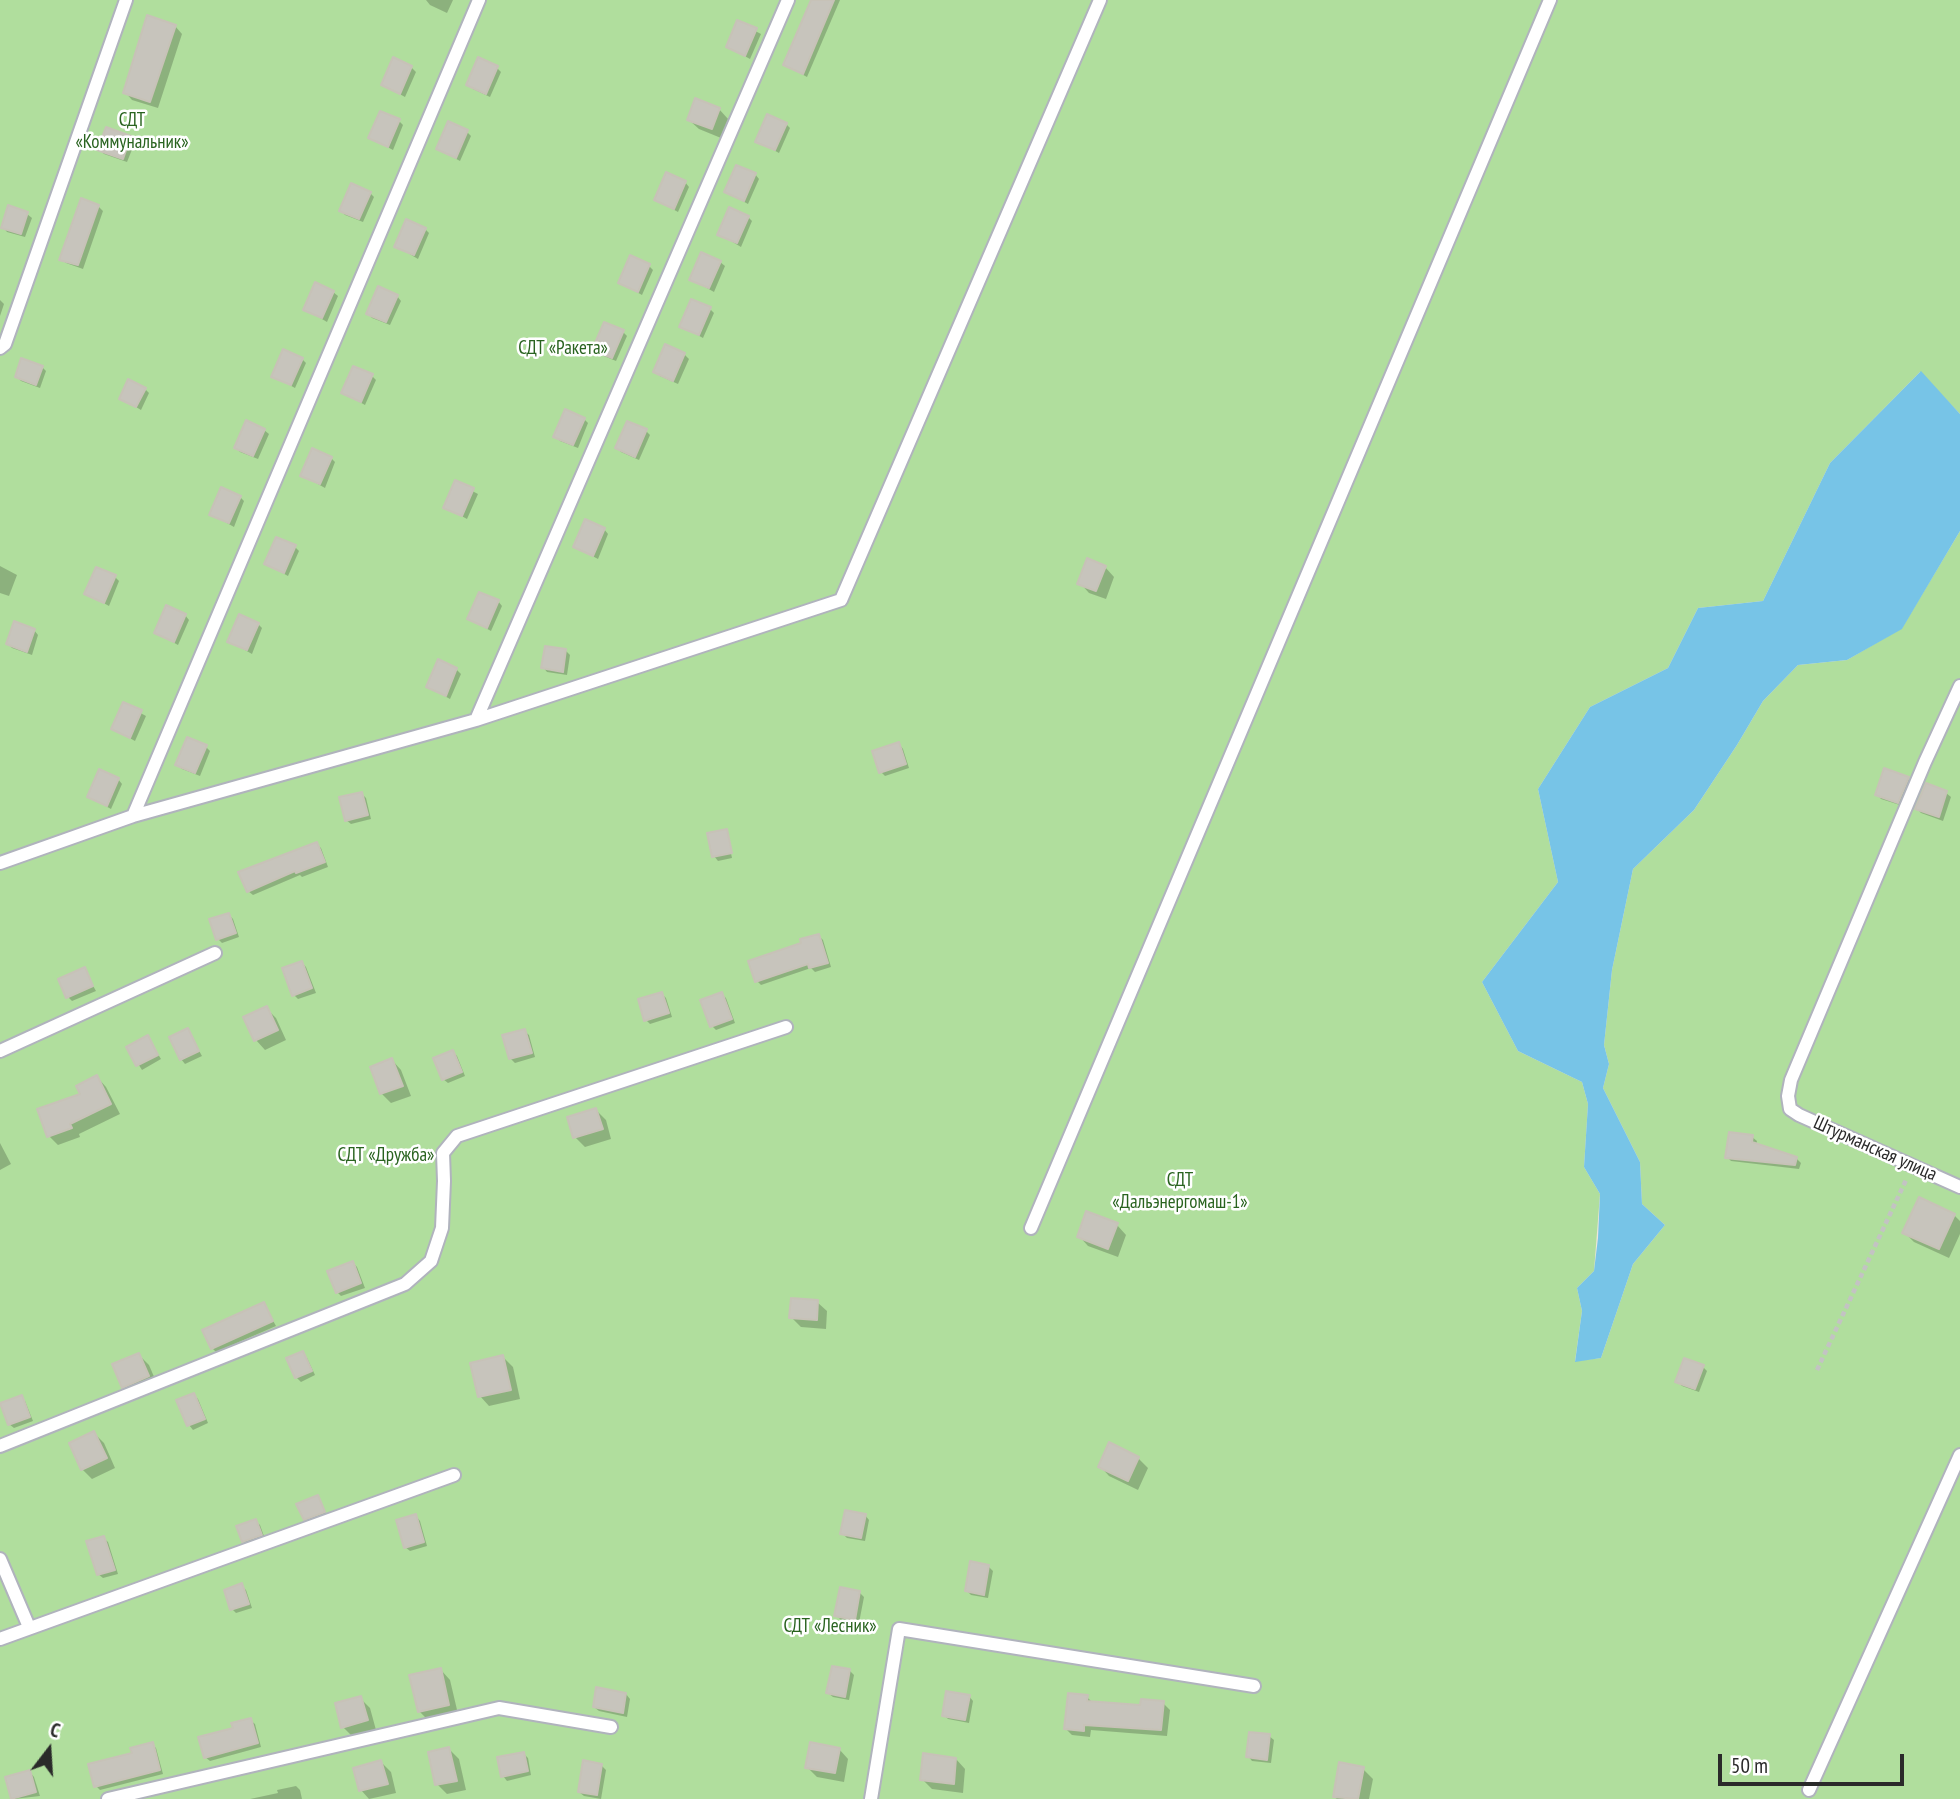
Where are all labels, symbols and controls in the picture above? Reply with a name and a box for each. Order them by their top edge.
park label: СДТ «Коммунальник» [76,110,188,154]
park label: СДТ «Ракета» [518,338,608,360]
street label: Штурманская улица [1810,1112,1940,1186]
park label: СДТ «Дружба» [338,1145,434,1167]
park label: СДТ «Дальэнергомаш-1» [1112,1170,1248,1214]
park label: СДТ «Лесник» [783,1616,877,1638]
north arrow [14,1715,84,1785]
text: С [47,1717,63,1743]
scale bar [1722,1740,1908,1784]
text: 50 m [1731,1752,1768,1779]

